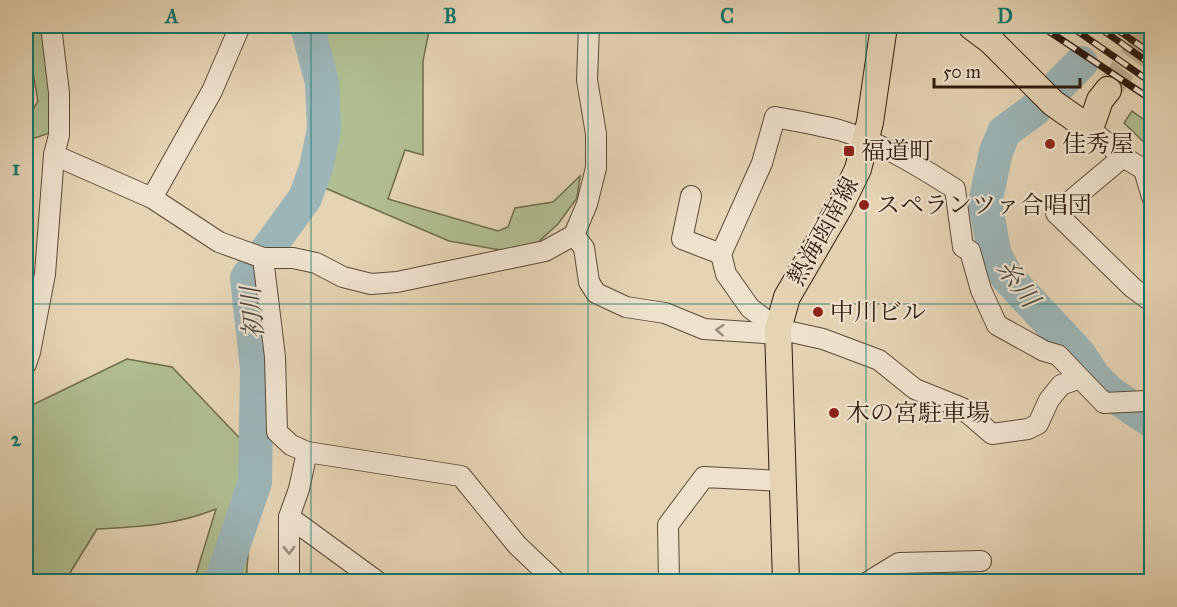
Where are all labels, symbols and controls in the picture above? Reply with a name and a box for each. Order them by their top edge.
text: A [163,4,179,28]
text: B [443,4,457,28]
text: C [720,4,734,28]
text: D [997,4,1013,28]
scale bar [934,51,1080,89]
text: 50 m [943,61,981,83]
place label: 佳秀屋 [1062,129,1134,159]
place label: 福道町 [861,136,933,166]
marker: 佳秀屋 [1043,137,1057,151]
marker: 福道町 [842,144,856,158]
text: 1 [12,156,20,180]
street label: 熱海函南線 [781,171,865,291]
place label: スペランツァ合唱団 [876,190,1092,220]
marker: スペランツァ合唱団 [857,198,871,212]
water label: 糸川 [990,253,1048,316]
water label: 初川 [234,283,270,340]
place label: 中川ビル [830,297,926,327]
marker: 中川ビル [811,305,825,319]
one-way arrow [716,324,725,337]
place label: 木の宮駐車場 [846,398,990,428]
marker: 木の宮駐車場 [827,406,841,420]
text: 2 [11,427,22,451]
one-way arrow [283,545,295,554]

